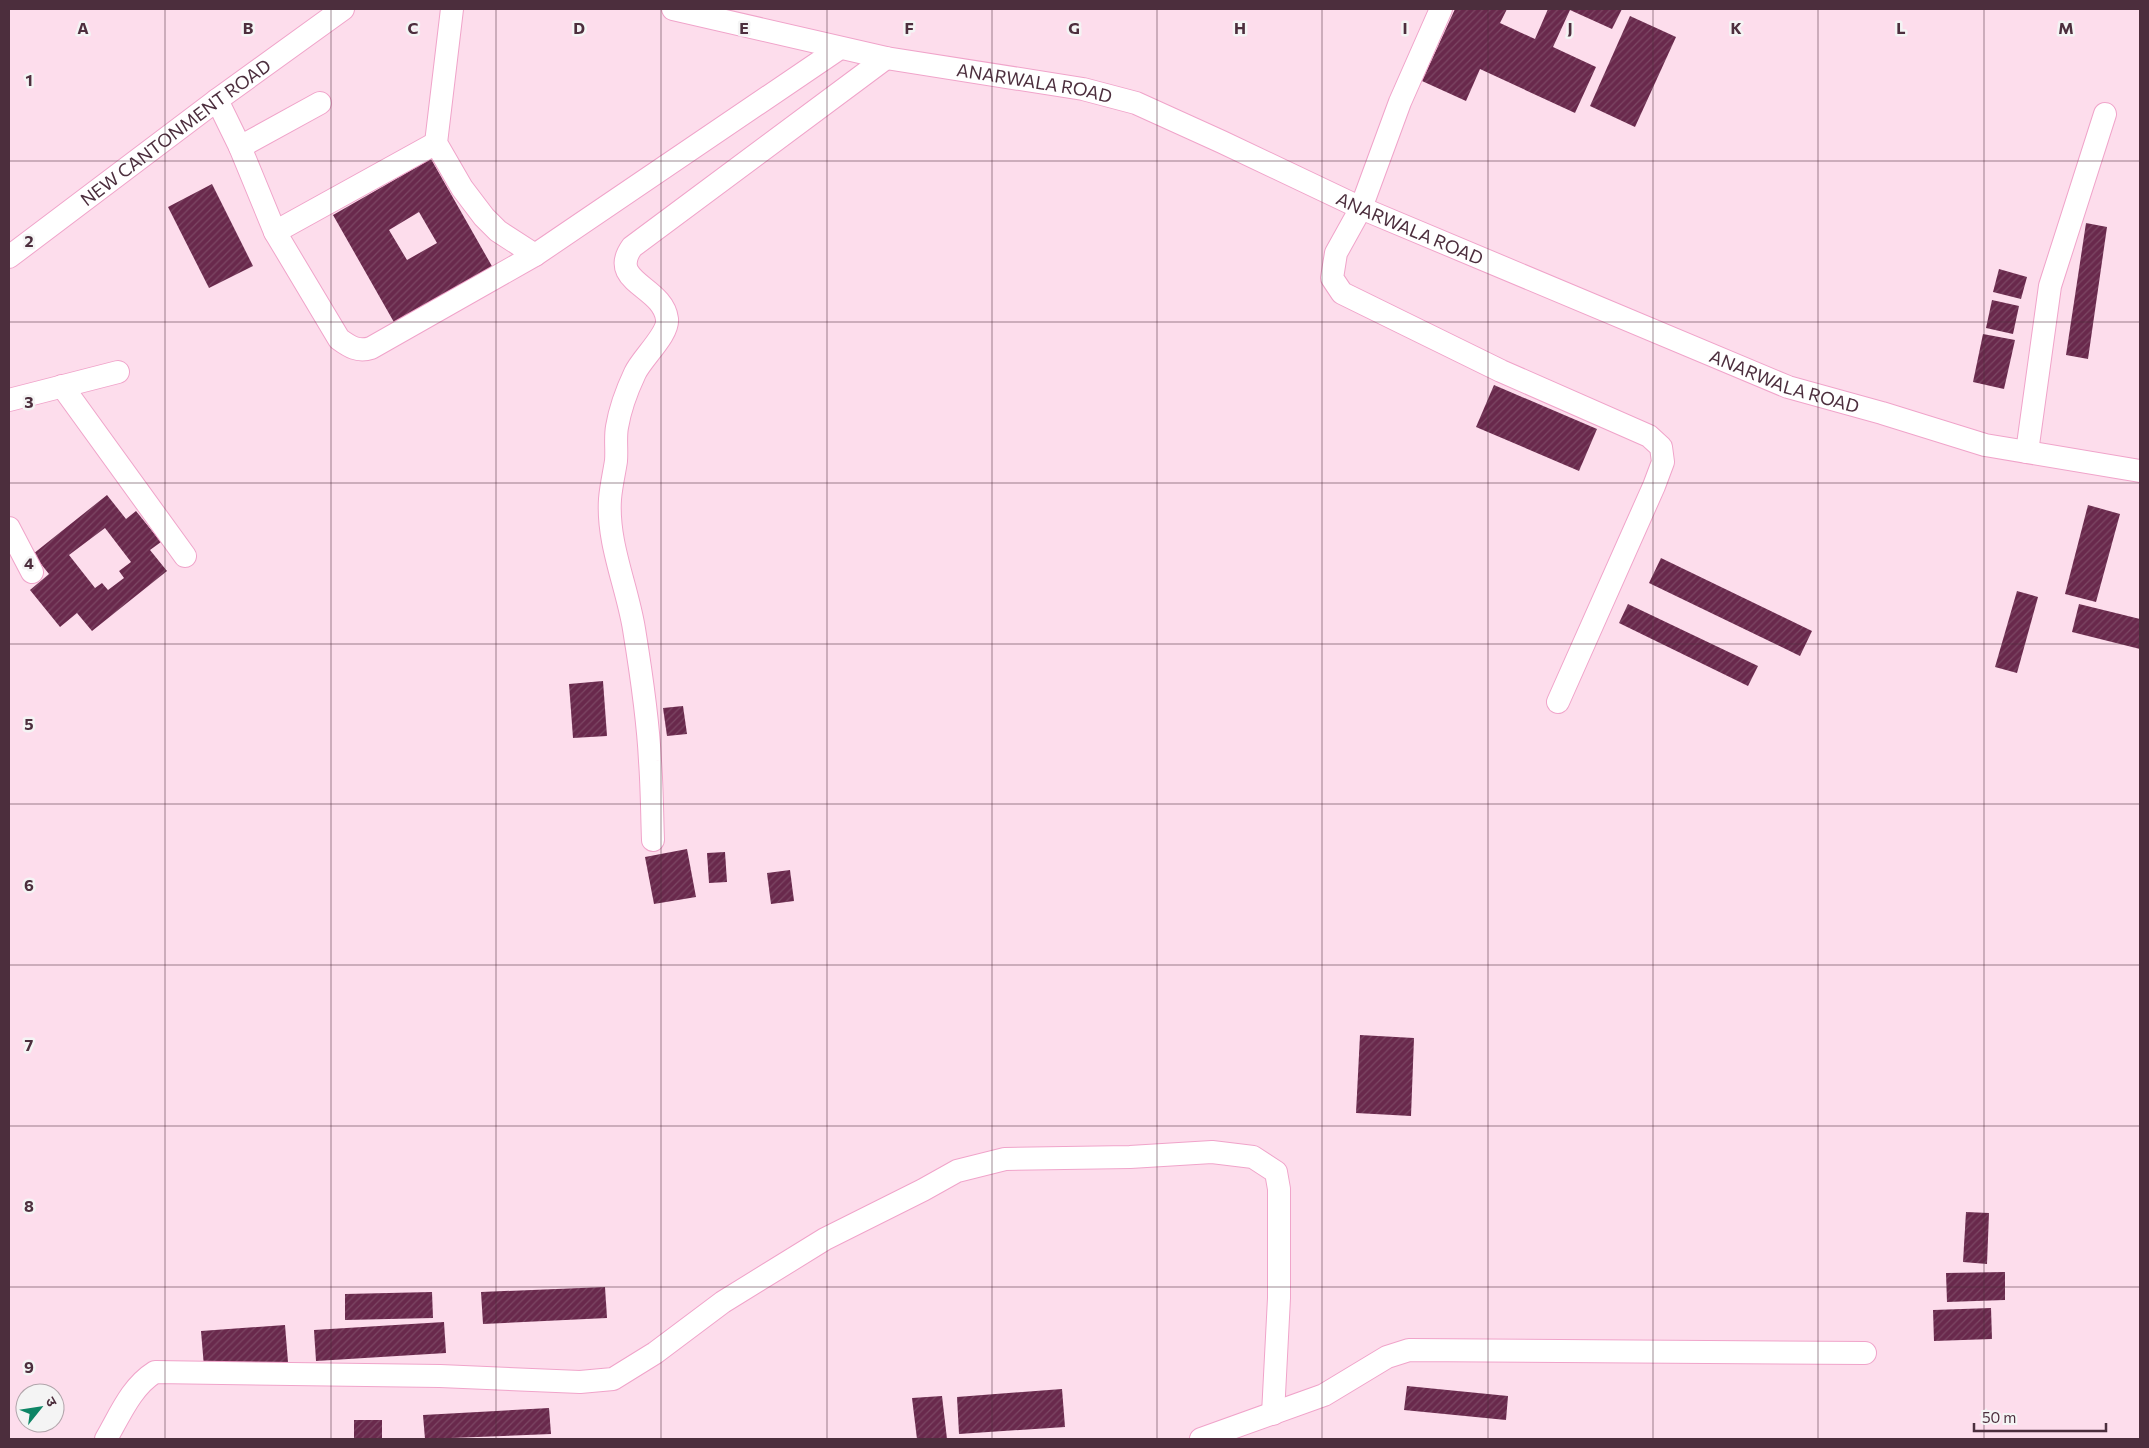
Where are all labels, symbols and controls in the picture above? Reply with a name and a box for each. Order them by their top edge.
text: A [77,18,89,37]
text: B [243,18,254,37]
text: C [408,18,419,37]
text: D [573,18,585,37]
text: E [739,18,749,37]
text: F [904,18,914,37]
text: G [1068,18,1080,37]
text: H [1234,18,1246,37]
text: I [1402,18,1408,37]
text: J [1567,18,1573,37]
text: K [1730,18,1742,37]
text: L [1896,18,1906,37]
text: M [2058,18,2074,37]
street label: NEW CANTONMENT ROAD [76,54,275,210]
street label: ANARWALA ROAD [955,58,1115,107]
text: 1 [25,70,33,89]
street label: ANARWALA ROAD [1333,187,1487,269]
text: 2 [24,231,34,250]
street label: ANARWALA ROAD [1706,344,1862,417]
text: 3 [24,392,34,411]
text: 4 [24,553,34,572]
text: 5 [24,714,34,733]
text: 6 [24,875,34,894]
text: 7 [25,1035,34,1054]
text: 8 [24,1196,34,1215]
text: 9 [24,1357,34,1376]
north arrow [15,1383,65,1433]
text: उ [42,1393,62,1410]
scale bar [1974,1400,2106,1432]
text: 50 m [1982,1408,2016,1426]

